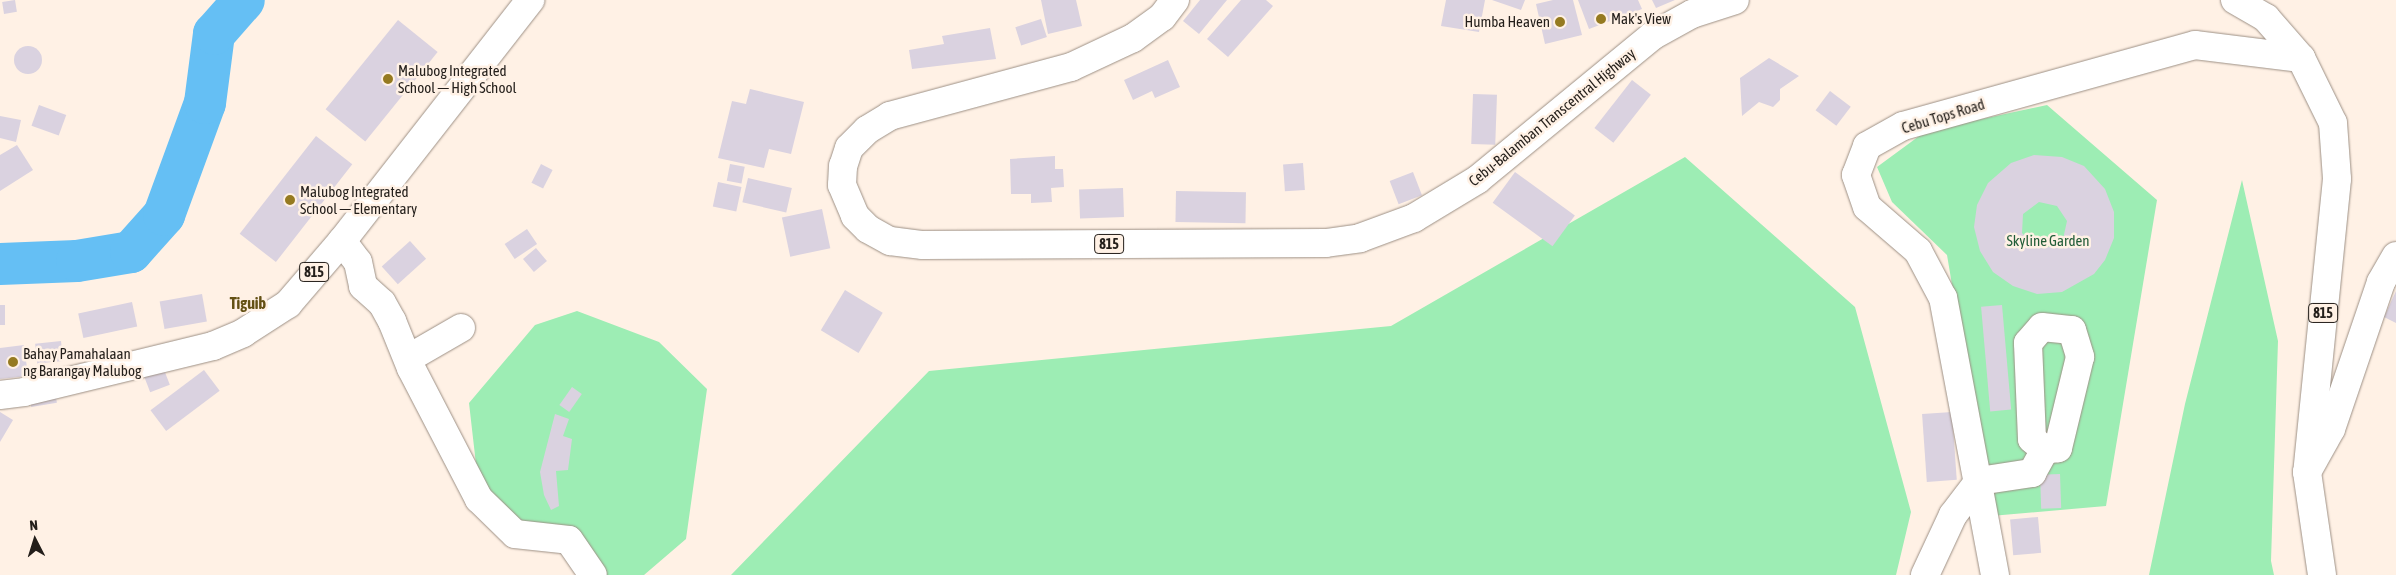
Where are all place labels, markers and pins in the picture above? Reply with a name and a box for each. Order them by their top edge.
place label: Mak's View [1611,10,1671,28]
place label: Humba Heaven [1464,13,1550,31]
marker: Mak's View [1595,13,1607,25]
marker: Humba Heaven [1554,16,1566,28]
place label: Malubog Integrated School — High School [398,61,516,96]
marker: Malubog Integrated School — High School [382,73,394,85]
place label: Malubog Integrated School — Elementary [300,182,417,217]
marker: Malubog Integrated School — Elementary [284,194,296,206]
place label: Bahay Pamahalaan ng Barangay Malubog [23,344,141,379]
marker: Bahay Pamahalaan ng Barangay Malubog [7,356,19,368]

